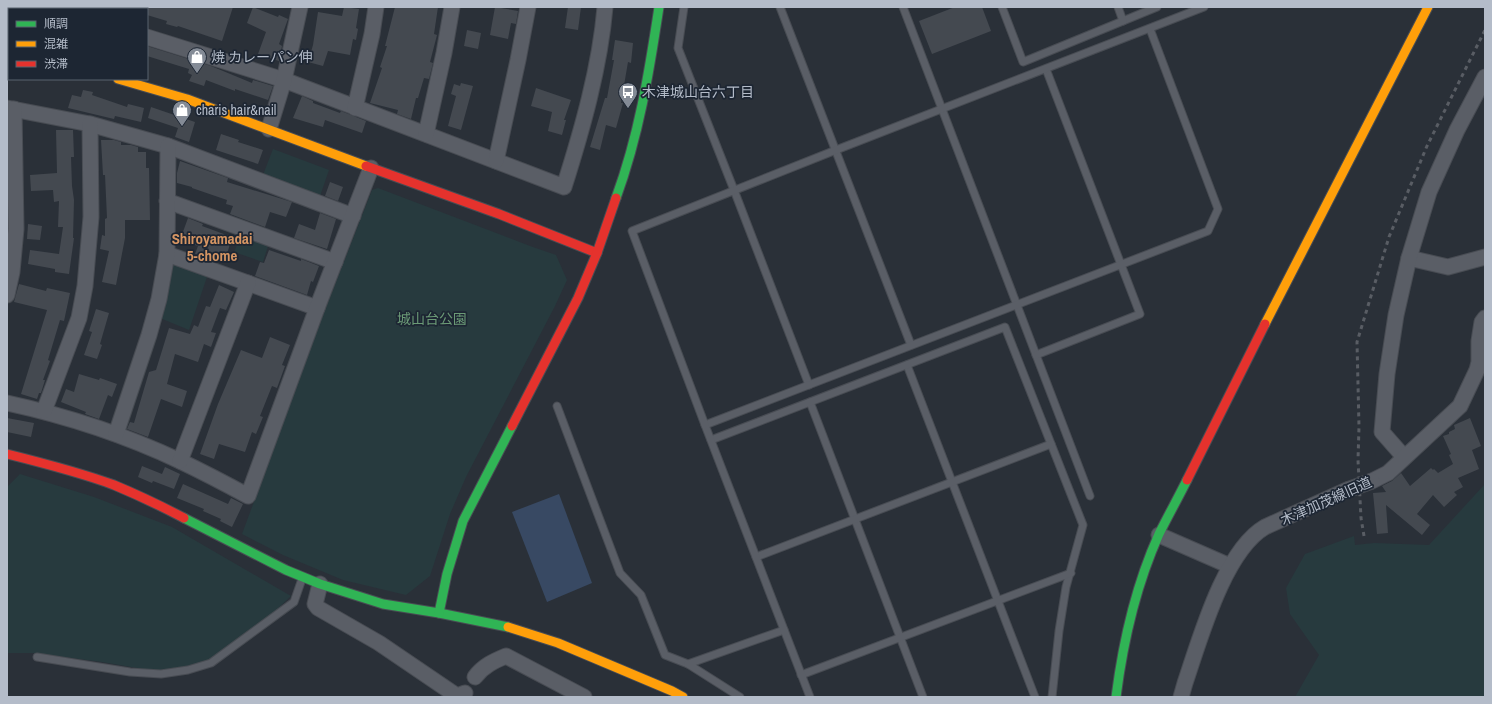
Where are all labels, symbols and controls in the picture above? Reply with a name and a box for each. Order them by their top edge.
legend [8,8,148,80]
text: 順調 [44,16,68,32]
text: 混雑 [44,36,68,52]
shop icon: 焼 カレーパン伸 [186,46,208,74]
place label: 焼 カレーパン伸 [211,48,313,66]
text: 渋滞 [44,56,68,72]
bus stop icon: 木津城山台六丁目 [617,81,639,109]
place label: 木津城山台六丁目 [642,83,754,101]
shop icon: charis hair&nail [171,99,193,127]
place label: charis hair&nail [196,101,276,119]
district label: Shiroyamadai 5-chome [172,228,252,266]
park label: 城山台公園 [397,310,467,328]
street label: 木津加茂線旧道 [1278,473,1374,529]

